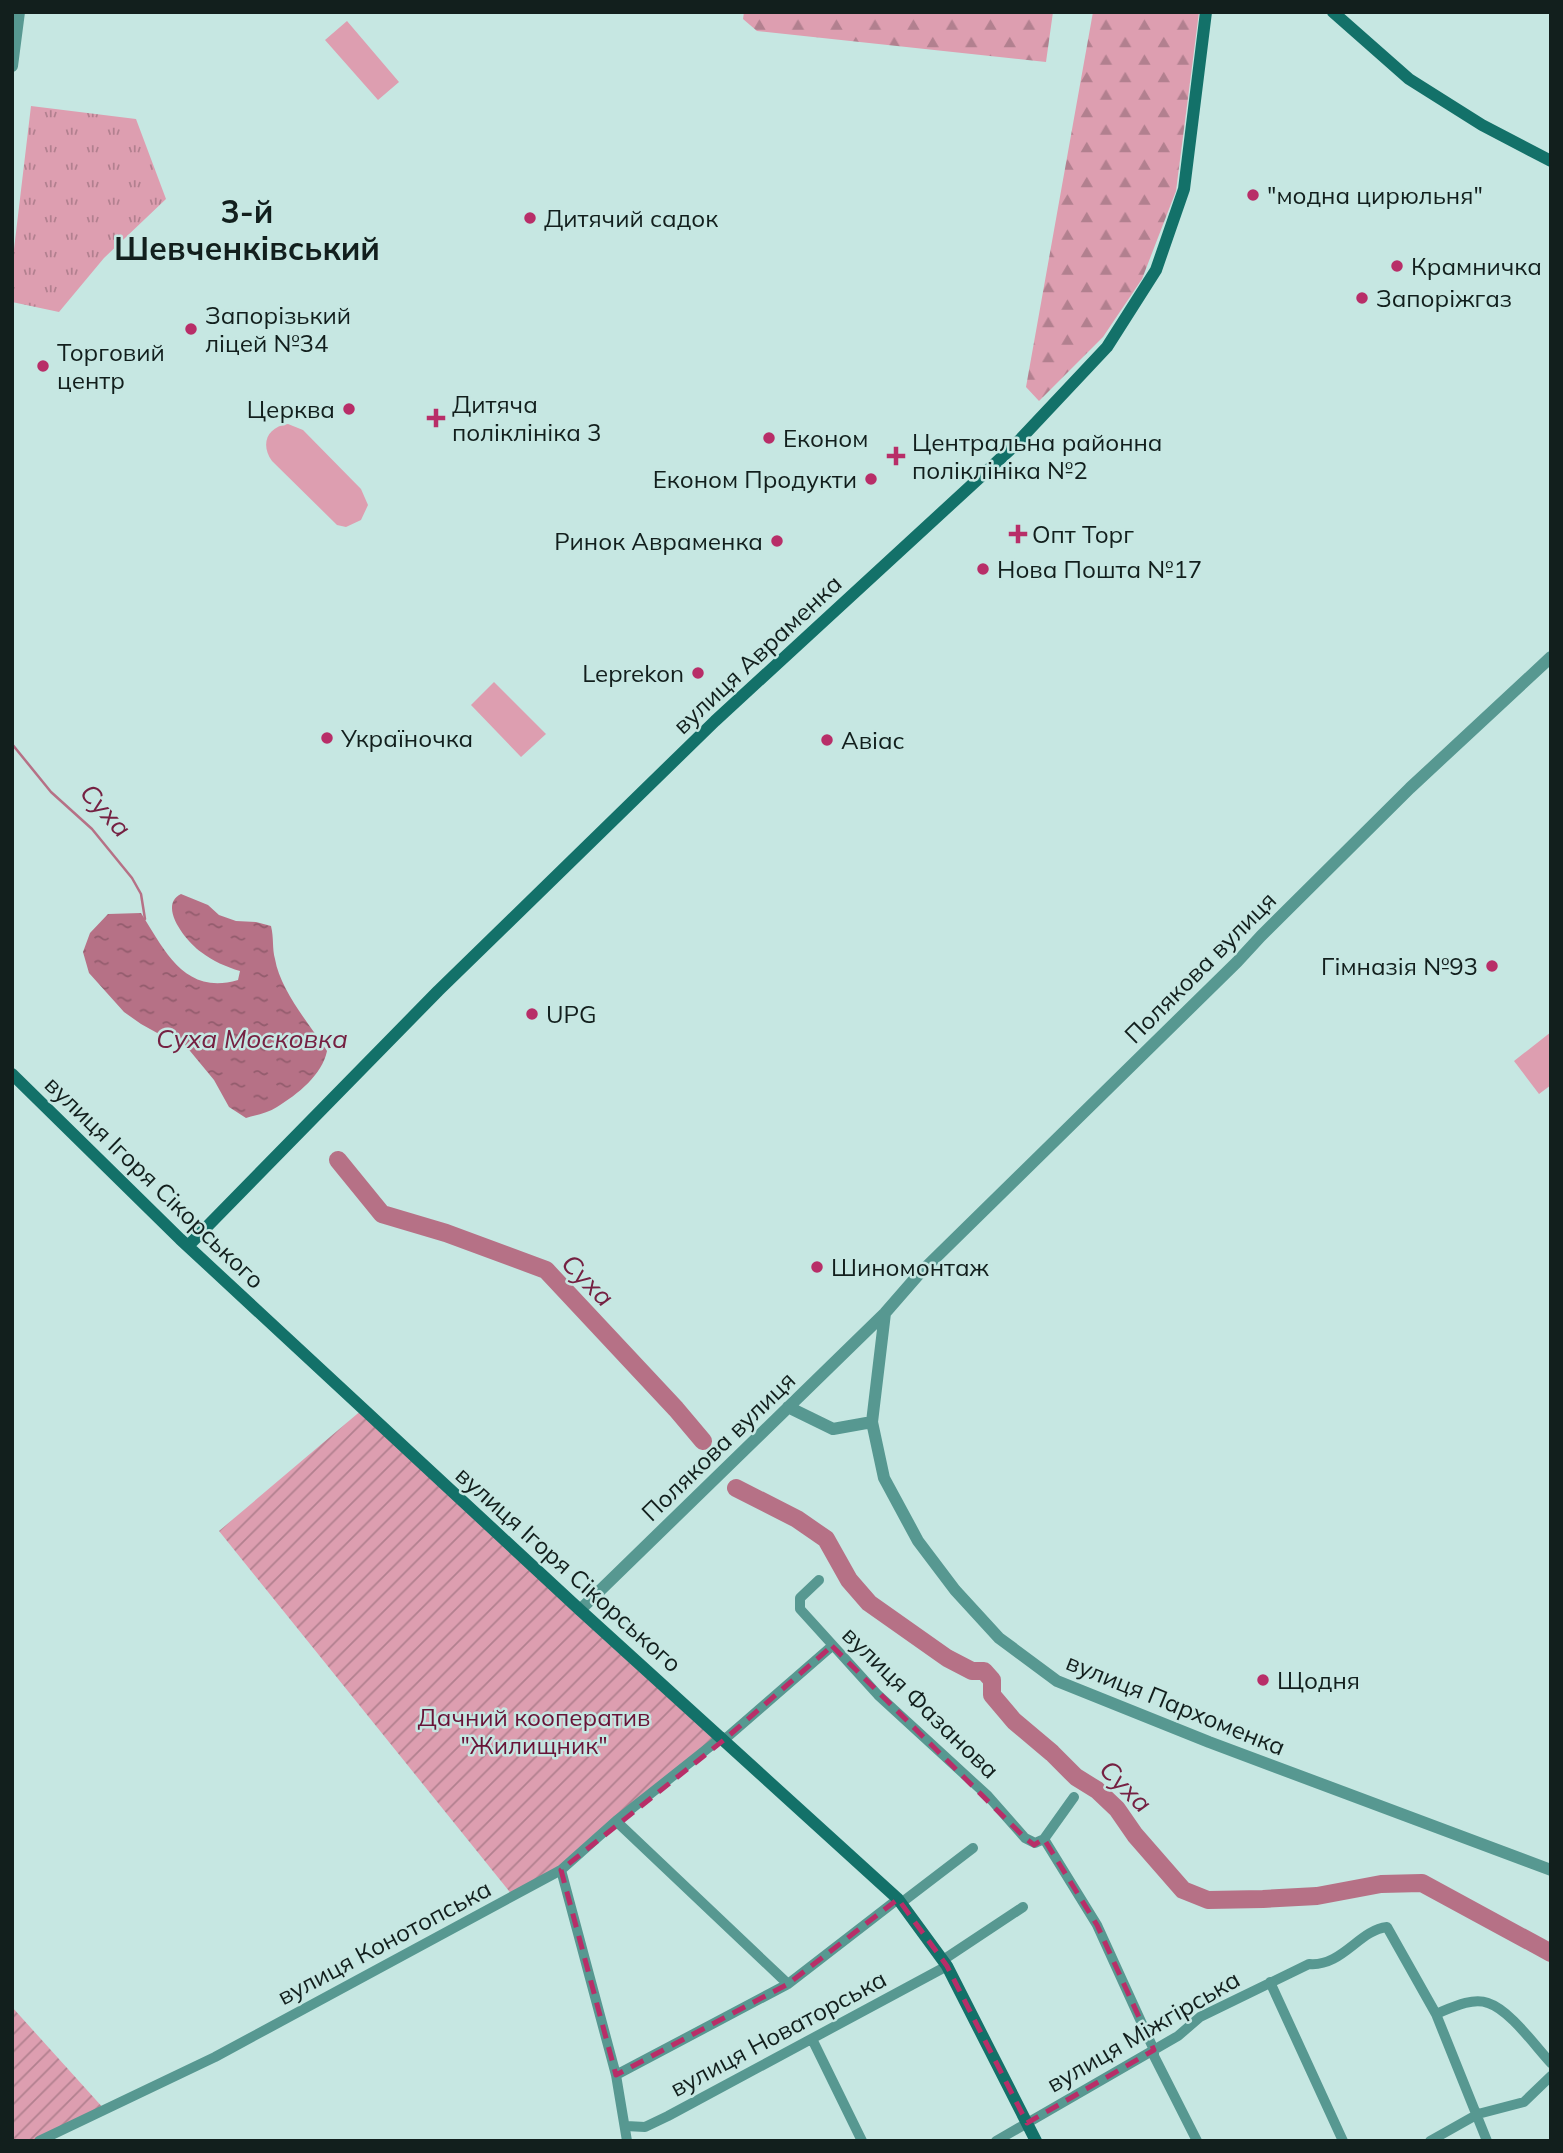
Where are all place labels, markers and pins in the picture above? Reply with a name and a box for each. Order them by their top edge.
place label: "модна цирюльня" [1267,180,1483,210]
marker: "модна цирюльня" [1245,187,1261,203]
place label: Дитячий садок [544,203,718,233]
marker: Дитячий садок [522,210,538,226]
place label: Крамничка [1411,251,1542,281]
marker: Крамничка [1389,258,1405,274]
place label: Запоріжгаз [1376,283,1512,313]
marker: Запоріжгаз [1354,290,1370,306]
place label: Запорізький ліцей №34 [205,300,351,358]
marker: Запорізький ліцей №34 [183,321,199,337]
place label: Торговий центр [57,337,165,395]
marker: Торговий центр [35,358,51,374]
place label: Дитяча поліклініка 3 [452,389,602,447]
place label: Церква [247,394,335,424]
marker: Церква [341,401,357,417]
marker: Дитяча поліклініка 3 [426,408,446,428]
place label: Економ [783,423,868,453]
place label: Центральна районна поліклініка №2 [912,427,1163,485]
marker: Економ [761,430,777,446]
marker: Центральна районна поліклініка №2 [886,446,906,466]
place label: Економ Продукти [653,464,857,494]
marker: Економ Продукти [863,471,879,487]
place label: Опт Торг [1032,519,1134,549]
place label: Ринок Авраменка [554,526,763,556]
marker: Опт Торг [1010,526,1026,542]
marker: Ринок Авраменка [769,533,785,549]
place label: Нова Пошта №17 [997,554,1202,584]
marker: Нова Пошта №17 [975,561,991,577]
place label: Leprekon [582,658,684,688]
marker: Leprekon [690,665,706,681]
place label: Україночка [340,723,473,753]
place label: Авіас [841,725,905,755]
marker: Україночка [319,730,335,746]
marker: Авіас [819,732,835,748]
place label: Гімназія №93 [1321,951,1478,981]
marker: Гімназія №93 [1484,958,1500,974]
place label: UPG [546,999,597,1029]
marker: UPG [524,1006,540,1022]
place label: Шиномонтаж [831,1252,990,1282]
marker: Шиномонтаж [809,1259,825,1275]
place label: Щодня [1277,1665,1360,1695]
marker: Щодня [1255,1672,1271,1688]

